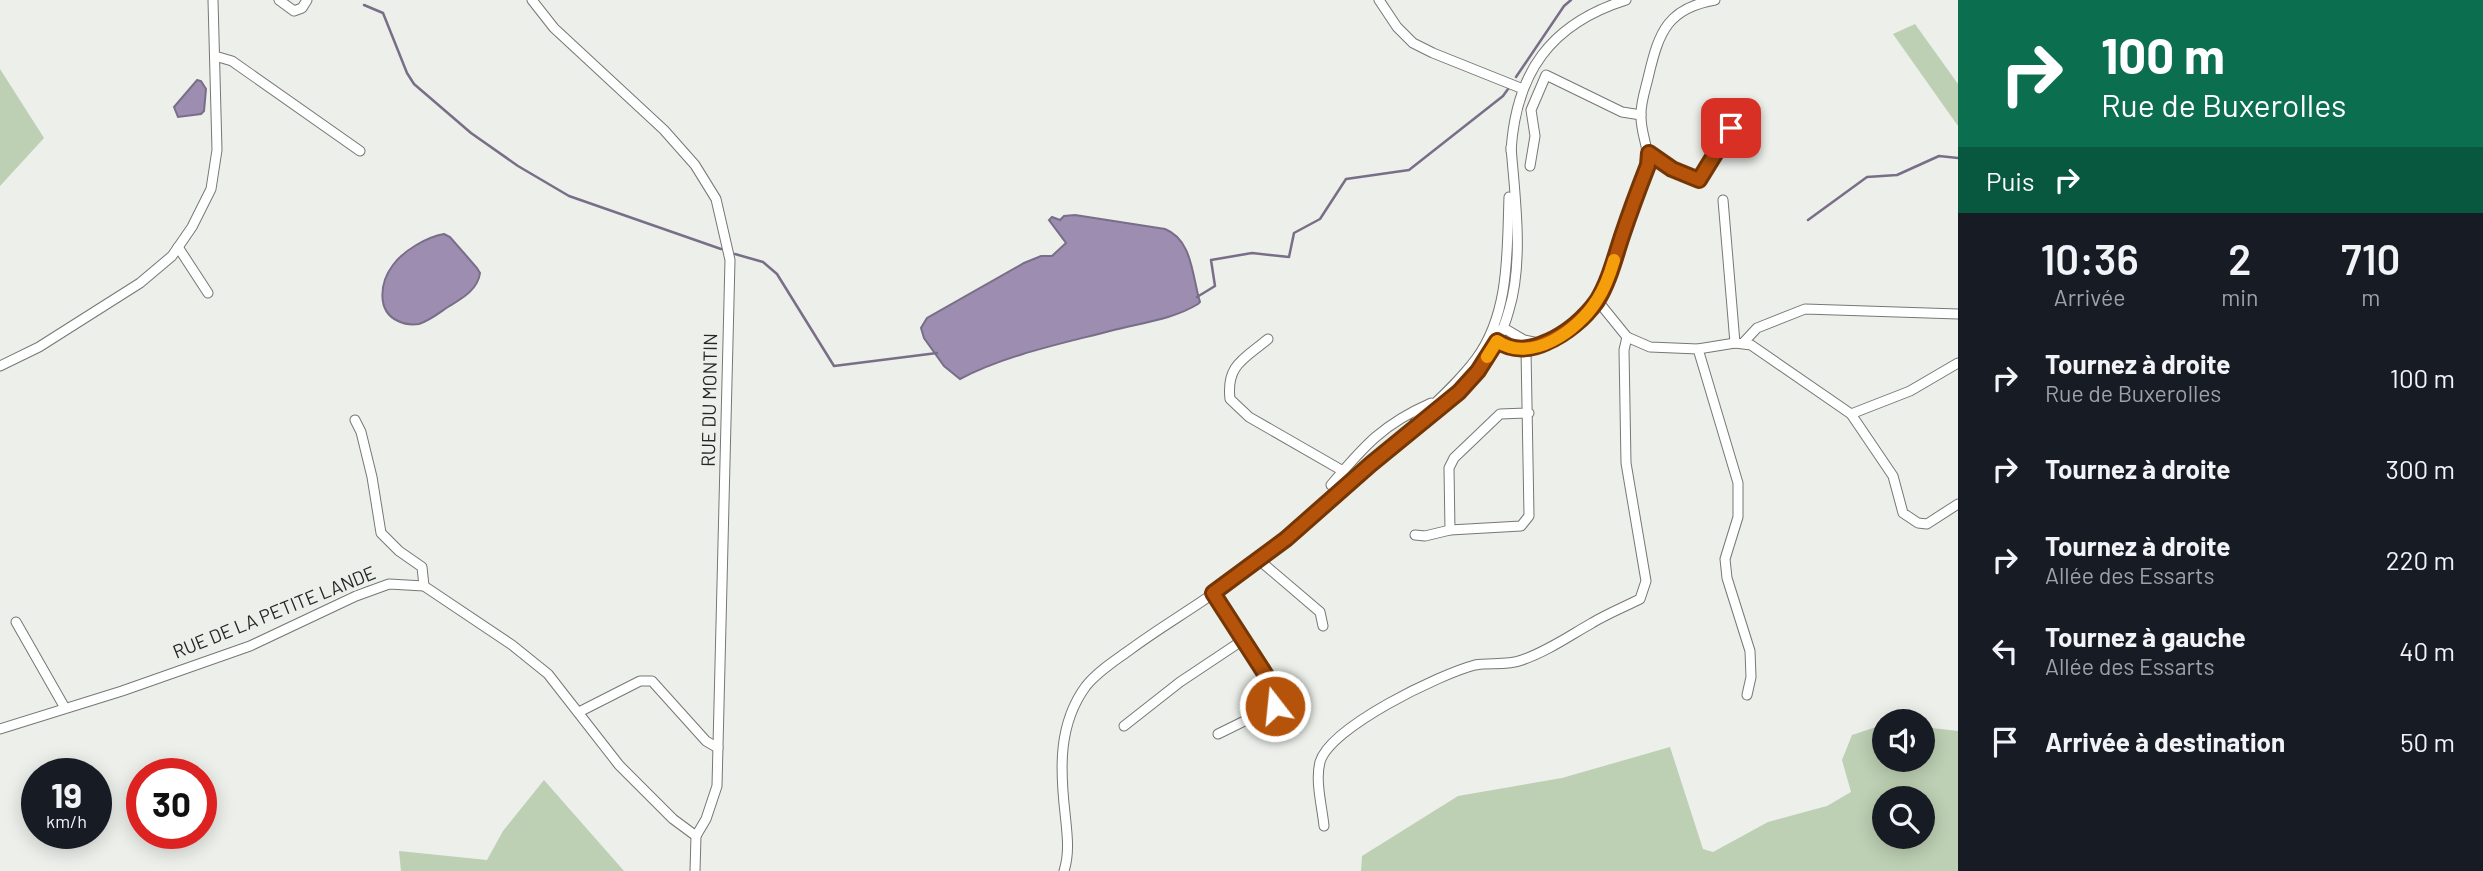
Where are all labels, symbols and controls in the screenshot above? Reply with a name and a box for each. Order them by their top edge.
text: 100 m [2101,25,2225,84]
icon: right [1986,28,2077,119]
text: Rue de Buxerolles [2101,85,2346,123]
pin [1701,98,1761,158]
icon: arrive [1712,109,1750,147]
icon: right [2048,161,2086,199]
text: Puis [1986,165,2034,196]
text: 10:36 [2041,233,2139,283]
text: 2 [2228,233,2251,283]
text: 710 [2341,233,2400,283]
text: Arrivée [2054,283,2125,311]
text: min [2221,283,2258,311]
text: m [2361,283,2380,311]
street label: RUE DU MONTIN [696,333,721,467]
text: Tournez à droite [2045,348,2230,379]
icon: right [1986,359,2024,397]
text: 100 m [2390,362,2455,393]
text: Rue de Buxerolles [2045,379,2221,407]
icon: right [1986,450,2024,488]
text: Tournez à droite [2045,453,2230,484]
text: 300 m [2386,453,2455,484]
text: Tournez à droite [2045,530,2230,561]
icon: right [1986,541,2024,579]
text: 220 m [2386,544,2455,575]
street label: RUE DE LA PETITE LANDE [169,560,379,663]
text: Allée des Essarts [2045,561,2215,589]
text: Tournez à gauche [2045,621,2246,652]
icon: left [1986,632,2024,670]
text: 40 m [2399,635,2455,666]
text: Allée des Essarts [2045,652,2215,680]
position arrow [1238,669,1312,743]
map controls [1872,709,1935,849]
button: sound [1872,709,1935,772]
icon: arrive [1986,723,2024,761]
text: Arrivée à destination [2045,726,2285,757]
text: 50 m [2400,726,2455,757]
speed limit sign: 30 [126,758,217,849]
text: 19 [51,773,82,815]
button: search [1872,786,1935,849]
text: km/h [46,810,87,832]

